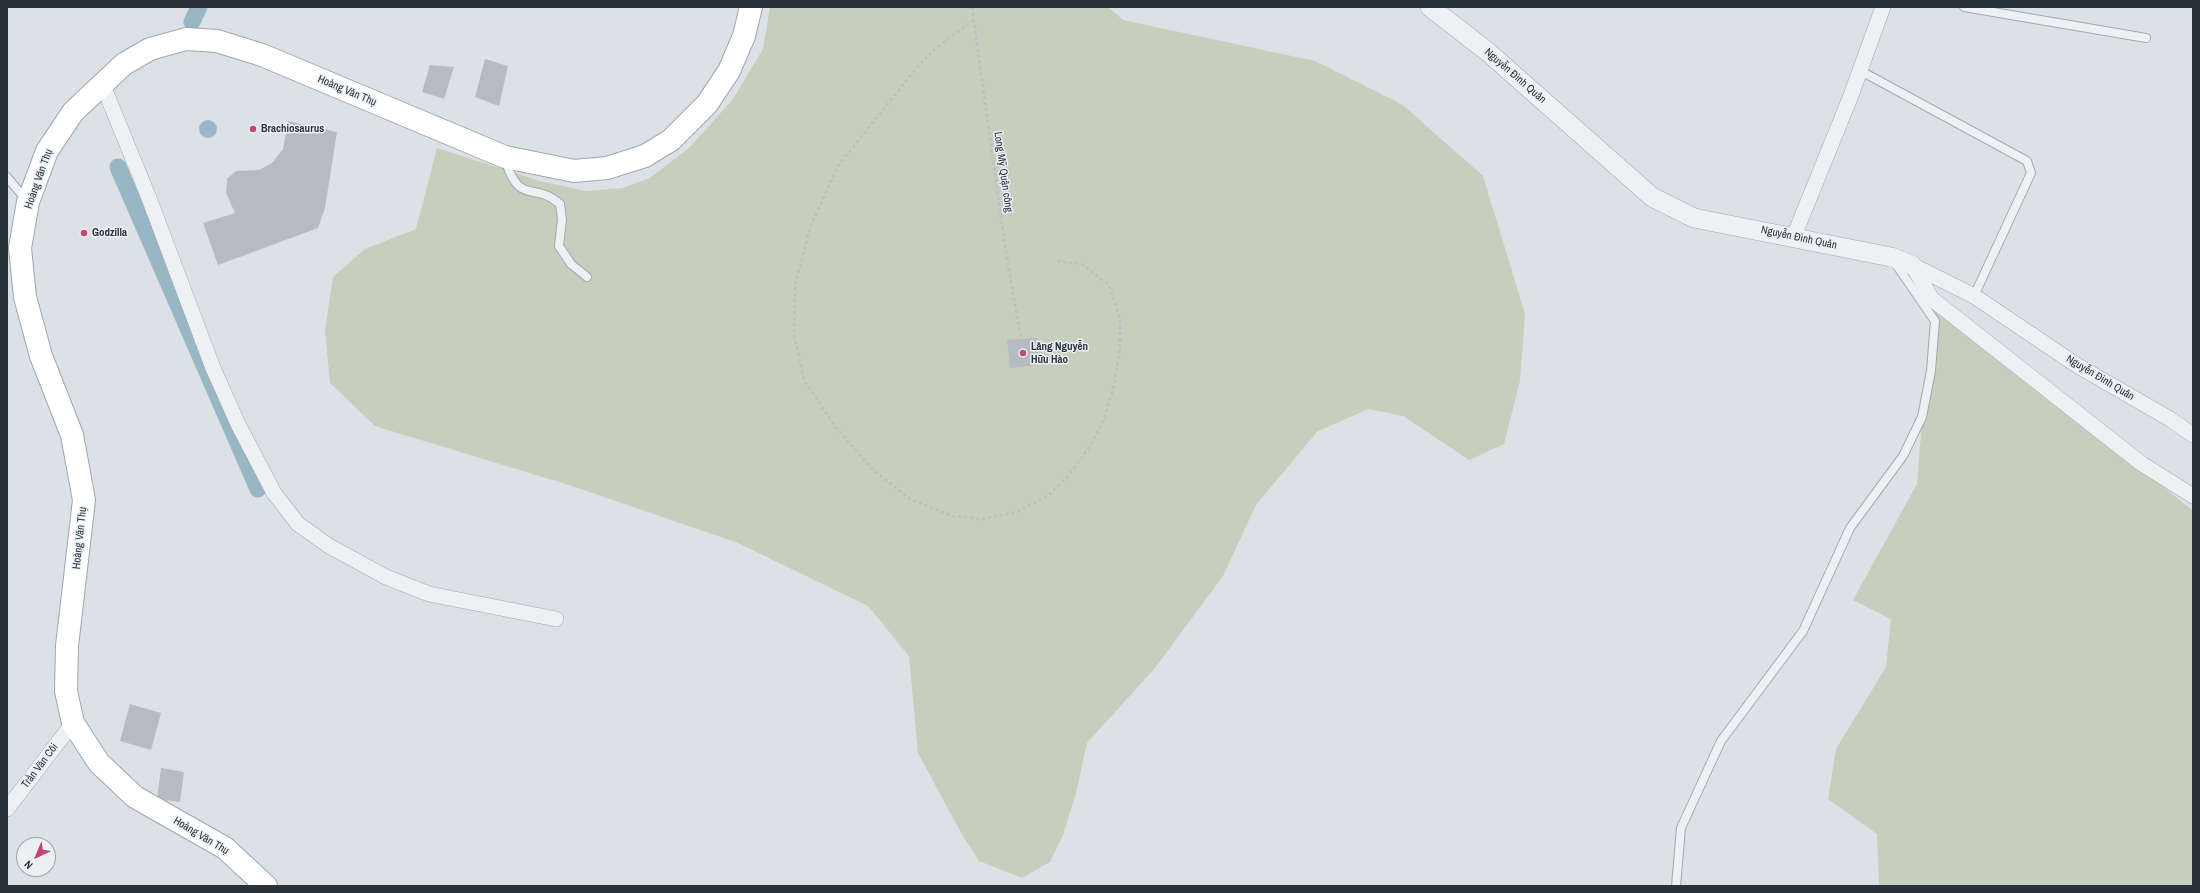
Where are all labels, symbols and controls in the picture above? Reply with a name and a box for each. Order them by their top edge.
street label: Nguyễn Đình Quân [1482,46,1548,106]
street label: Hoàng Văn Thụ [316,73,378,109]
place label: Brachiosaurus [261,122,324,136]
marker: Brachiosaurus [248,124,258,134]
street label: Long Mỹ Quận công [991,131,1015,213]
street label: Hoàng Văn Thụ [22,147,56,211]
street label: Nguyễn Đình Quân [1760,224,1838,252]
place label: Godzilla [92,226,127,240]
marker: Godzilla [79,228,89,238]
place label: Lăng Nguyễn Hữu Hào [1031,340,1088,366]
marker: Lăng Nguyễn Hữu Hào [1018,348,1028,358]
street label: Nguyễn Đình Quân [2064,352,2136,404]
street label: Hoàng Văn Thụ [70,506,90,570]
street label: Trần Văn Côi [19,741,61,791]
street label: Hoàng Văn Thụ [171,814,231,858]
north arrow [16,837,56,877]
text: N [21,858,36,872]

